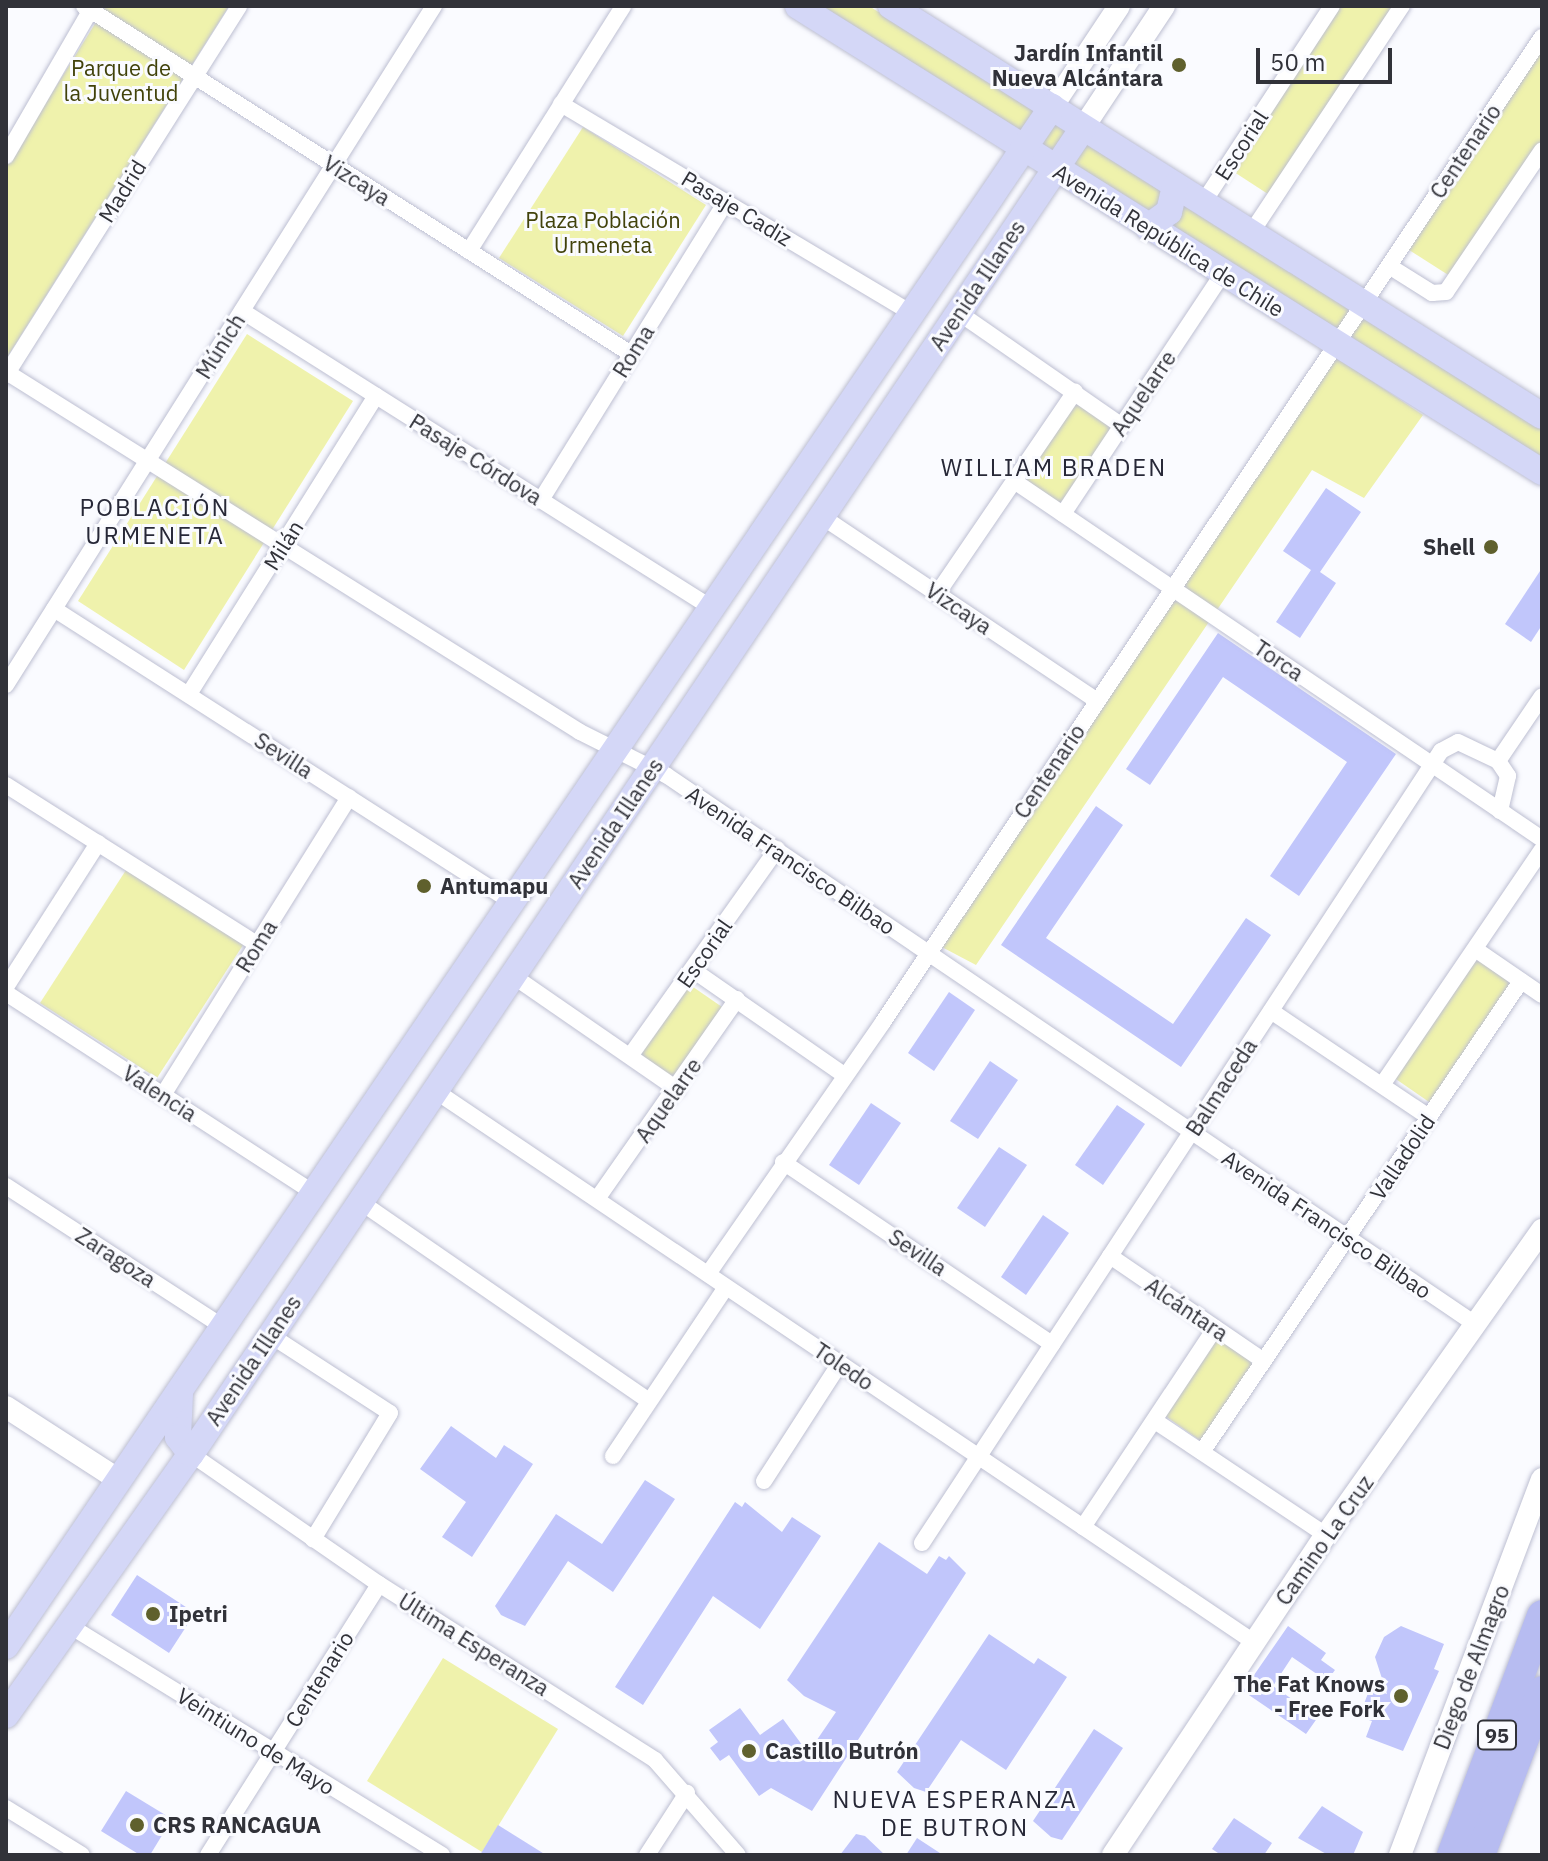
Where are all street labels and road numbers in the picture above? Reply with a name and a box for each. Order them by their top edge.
street label: Centenario [1424,99,1506,203]
street label: Escorial [1209,105,1273,185]
street label: Vizcaya [319,149,395,211]
street label: Madrid [93,155,151,227]
street label: Avenida República de Chile [1049,158,1289,322]
street label: Pasaje Cadiz [677,165,797,251]
street label: Avenida Illanes [924,215,1030,355]
street label: Múnich [190,309,250,383]
street label: Roma [607,320,659,382]
street label: Aquelarre [1105,345,1181,441]
street label: Pasaje Córdova [405,408,547,510]
street label: Milán [258,515,308,575]
street label: Vizcaya [921,576,997,640]
street label: Torca [1249,634,1309,686]
street label: Centenario [1008,719,1090,823]
street label: Sevilla [250,726,318,784]
street label: Avenida Illanes [562,753,668,893]
street label: Avenida Francisco Bilbao [681,780,901,940]
street label: Escorial [671,913,737,993]
street label: Roma [230,915,282,977]
street label: Balmaceda [1180,1033,1262,1141]
street label: Aquelarre [629,1053,707,1147]
street label: Valencia [118,1059,202,1127]
street label: Valladolid [1364,1109,1440,1205]
street label: Avenida Francisco Bilbao [1217,1144,1437,1304]
street label: Zaragoza [71,1221,161,1293]
street label: Sevilla [884,1223,952,1281]
street label: Alcántara [1140,1272,1234,1346]
street label: Avenida Illanes [200,1290,306,1430]
street label: Toledo [809,1336,879,1396]
street label: Camino La Cruz [1269,1470,1379,1610]
street label: Diego de Almagro [1427,1581,1515,1753]
street label: Última Esperanza [394,1587,554,1701]
street label: Centenario [279,1626,359,1732]
street label: Veintiuno de Mayo [172,1682,340,1800]
road number: 95 [1477,1719,1517,1751]

